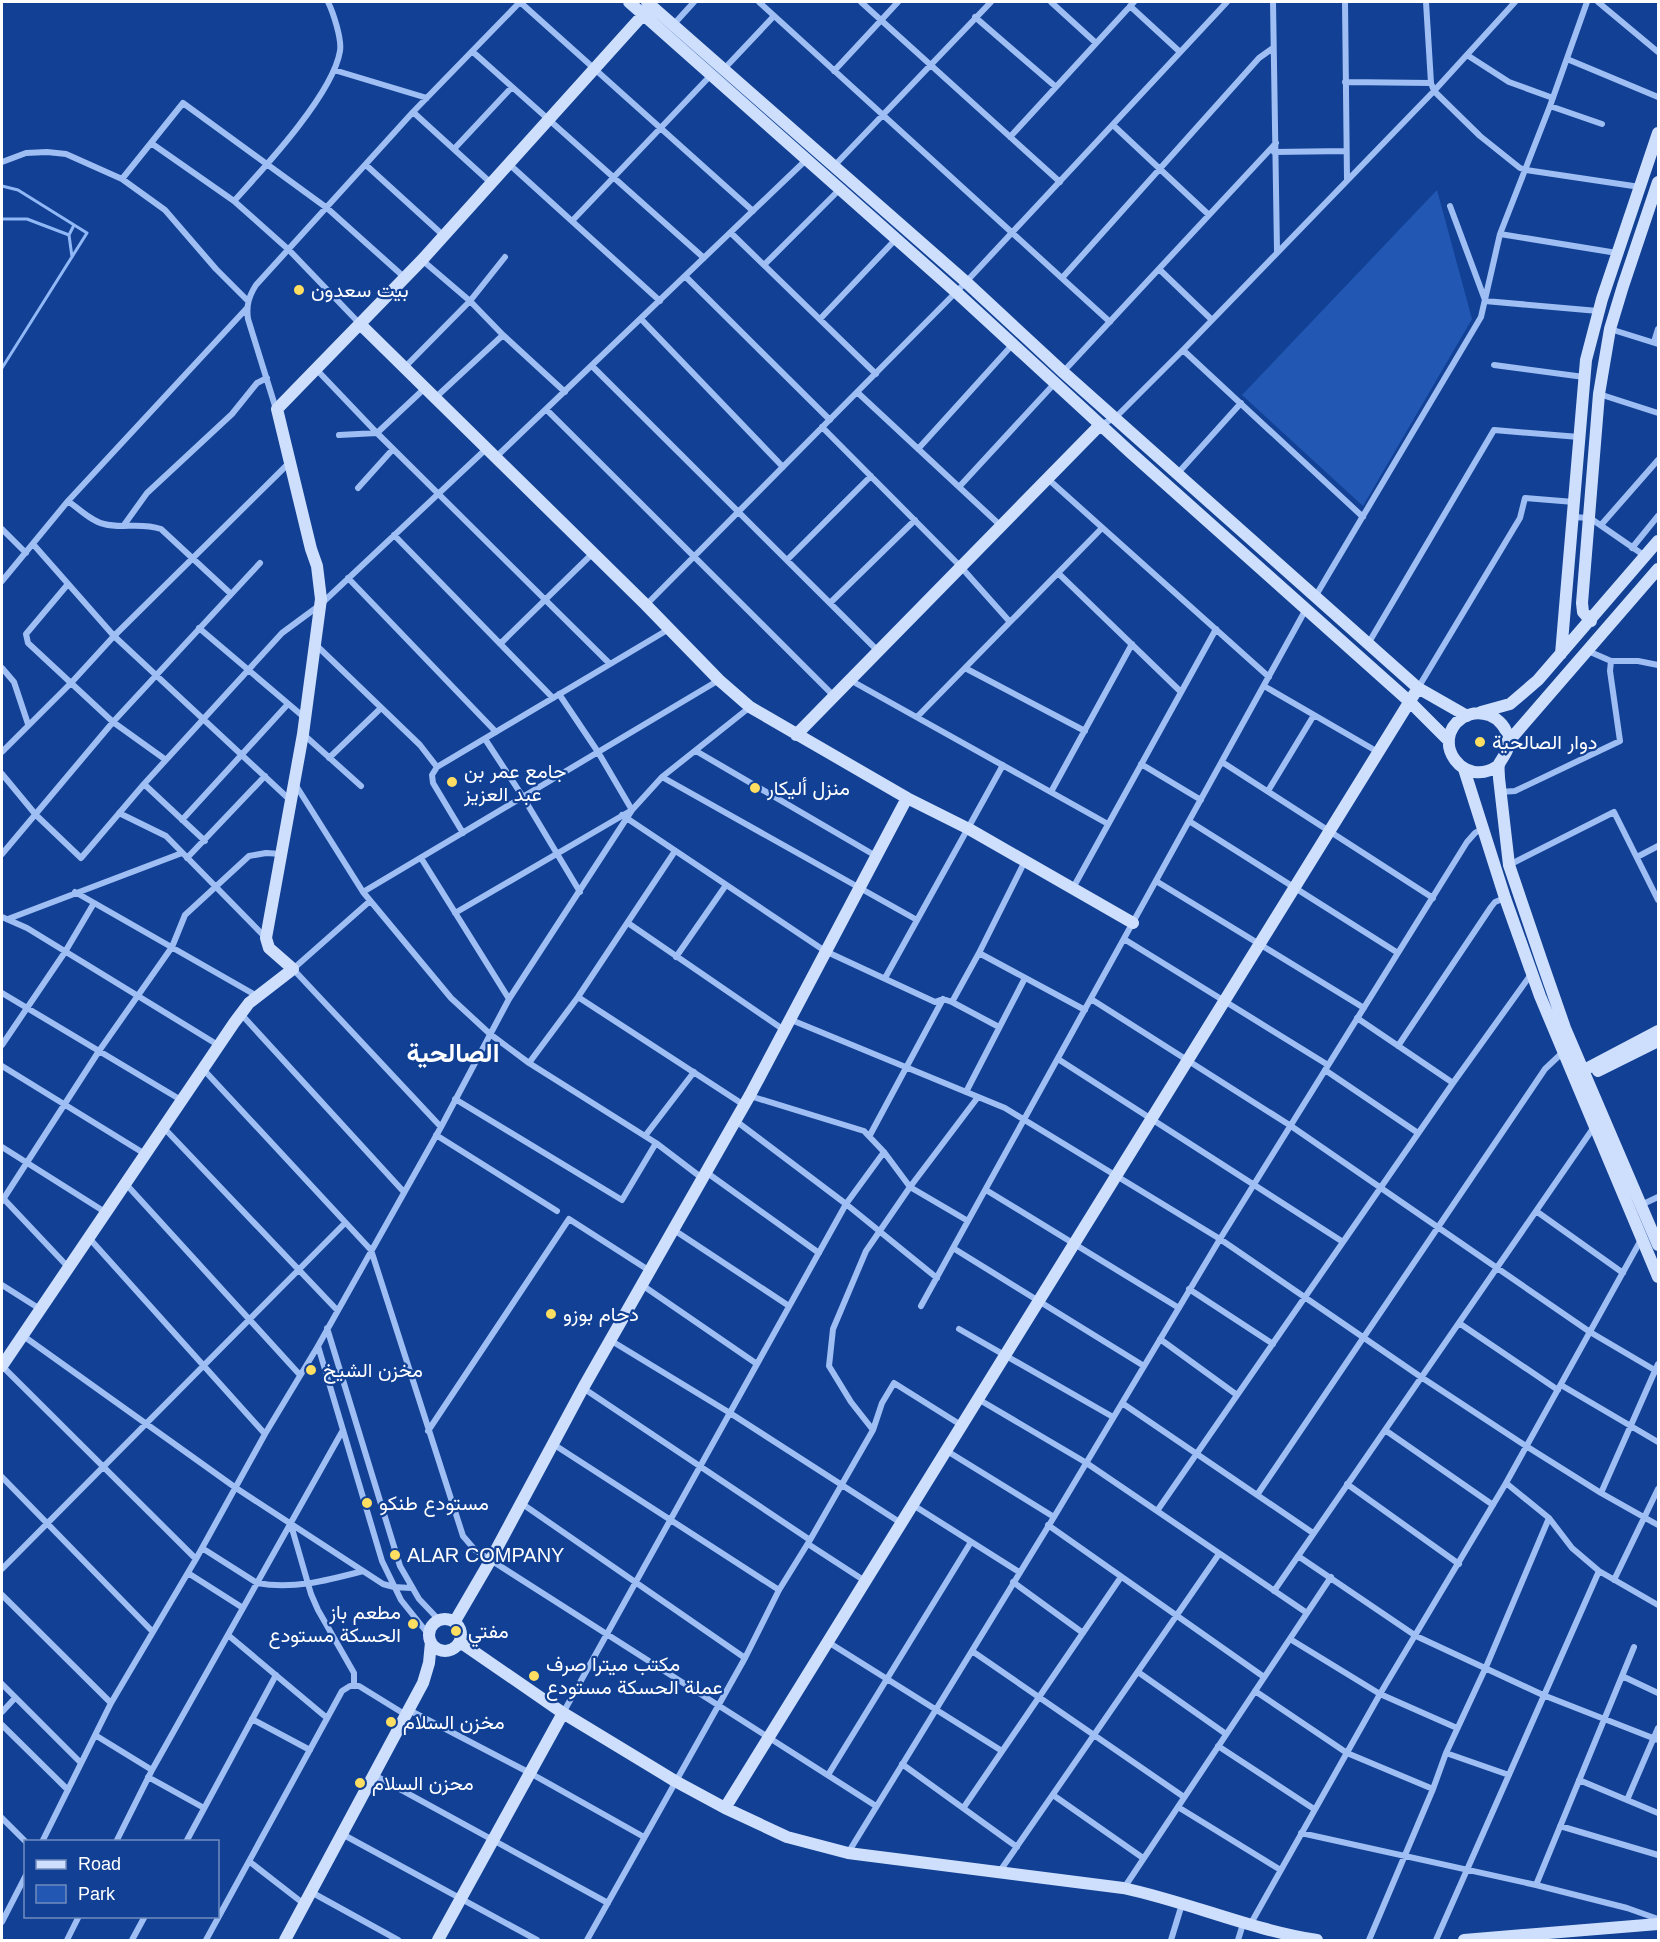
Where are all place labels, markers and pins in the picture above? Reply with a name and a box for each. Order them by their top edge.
place label: بيت سعدون [311,279,409,303]
marker: بيت سعدون [292,283,306,297]
place label: دوار الصالحية [1492,731,1597,755]
marker: دوار الصالحية [1473,735,1487,749]
place label: جامع عمر بن عبد العزيز [463,760,566,807]
marker: جامع عمر بن عبد العزيز [445,775,459,789]
place label: منزل أليكار [766,777,850,801]
marker: منزل أليكار [748,781,762,795]
place label: دحام بوزو [563,1303,639,1327]
marker: دحام بوزو [544,1307,558,1321]
place label: مخزن الشيخ [323,1359,423,1384]
marker: مخزن الشيخ [304,1363,318,1377]
place label: مستودع طنكو [379,1492,489,1517]
marker: مستودع طنكو [360,1496,374,1510]
place label: ALAR COMPANY [407,1544,564,1566]
marker: ALAR COMPANY [388,1548,402,1562]
place label: مطعم باز الحسكة مستودع [268,1601,401,1649]
marker: مطعم باز الحسكة مستودع [406,1617,420,1631]
place label: مفتي [468,1620,509,1648]
marker: مفتي [449,1624,463,1638]
place label: مكتب ميترا صرف عملة الحسكة مستودع [546,1653,723,1701]
marker: مكتب ميترا صرف عملة الحسكة مستودع [527,1669,541,1683]
place label: مخزن السلام [403,1711,505,1735]
marker: مخزن السلام [384,1715,398,1729]
place label: محزن السلام [372,1772,474,1796]
marker: محزن السلام [353,1776,367,1790]

